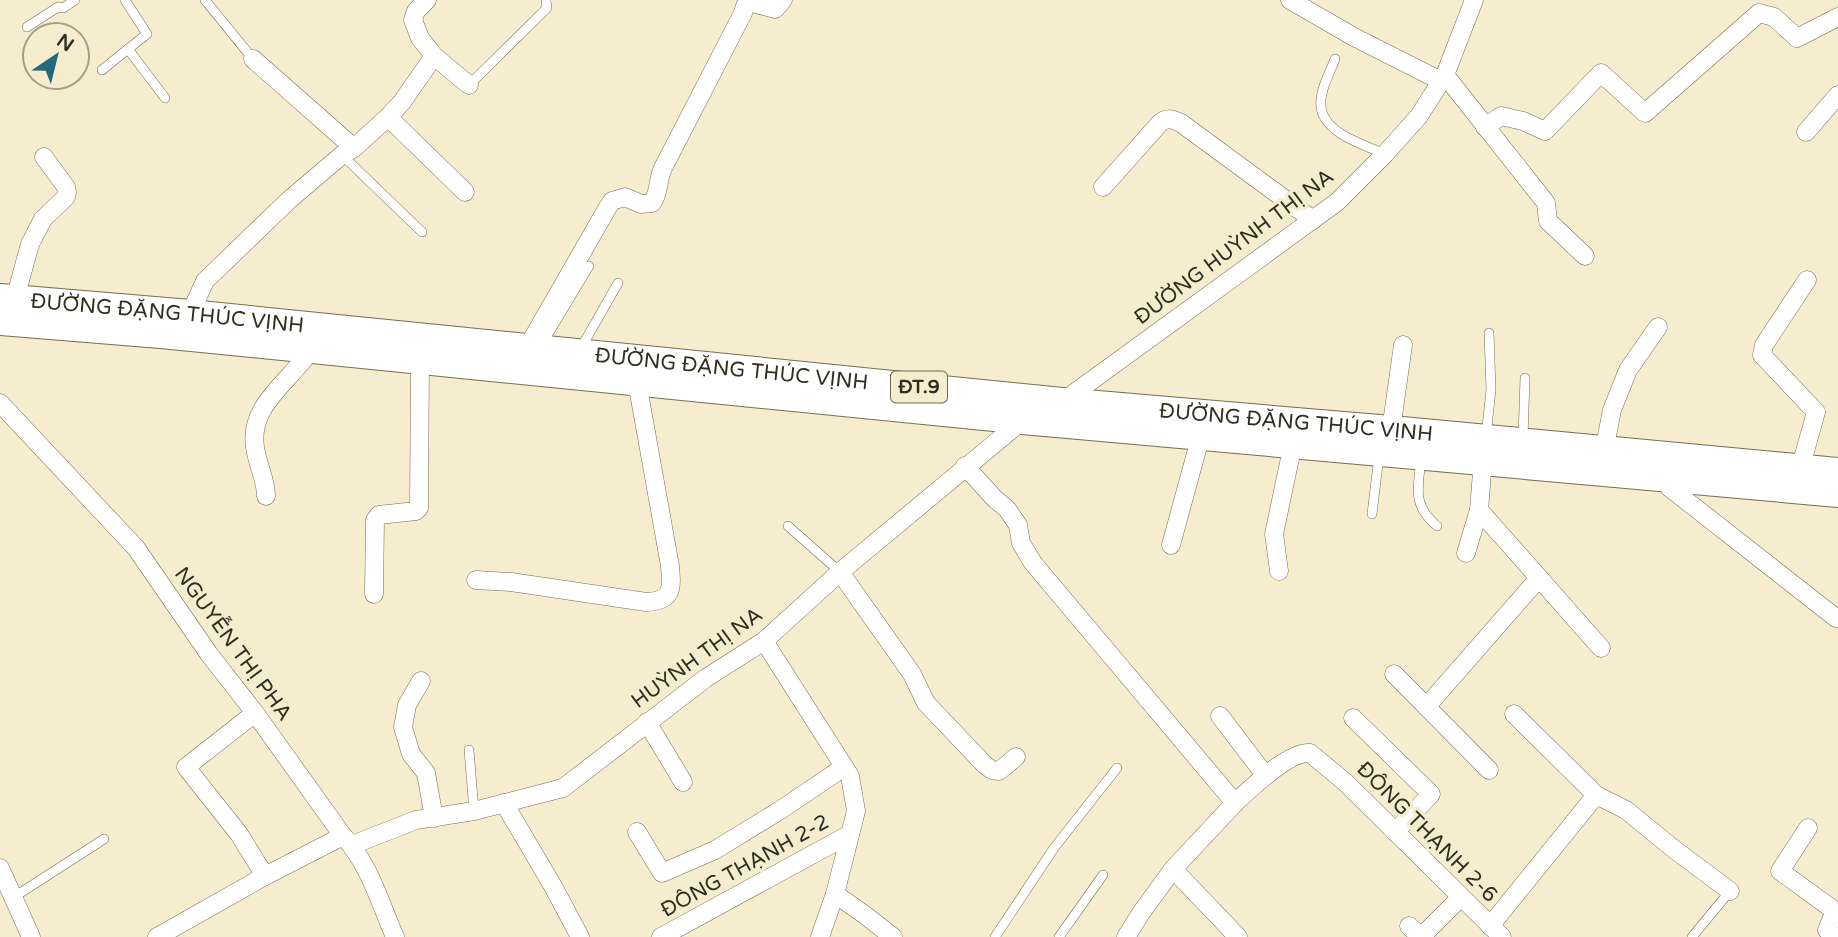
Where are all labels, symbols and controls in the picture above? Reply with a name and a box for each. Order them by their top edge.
north arrow [21,21,91,91]
text: N [53,30,78,56]
street label: ĐƯỜNG HUỲNH THỊ NA [1129,164,1339,330]
street label: ĐƯỜNG ĐẶNG THÚC VỊNH [30,288,305,338]
street label: ĐƯỜNG ĐẶNG THÚC VỊNH [594,342,869,395]
road number: ĐT.9 [891,372,947,402]
street label: ĐƯỜNG ĐẶNG THÚC VỊNH [1158,398,1434,446]
street label: NGUYỄN THỊ PHA [169,561,299,726]
street label: HUỲNH THỊ NA [627,602,767,714]
street label: ĐÔNG THẠNH 2-6 [1351,756,1503,908]
street label: ĐÔNG THẠNH 2-2 [656,809,834,923]

